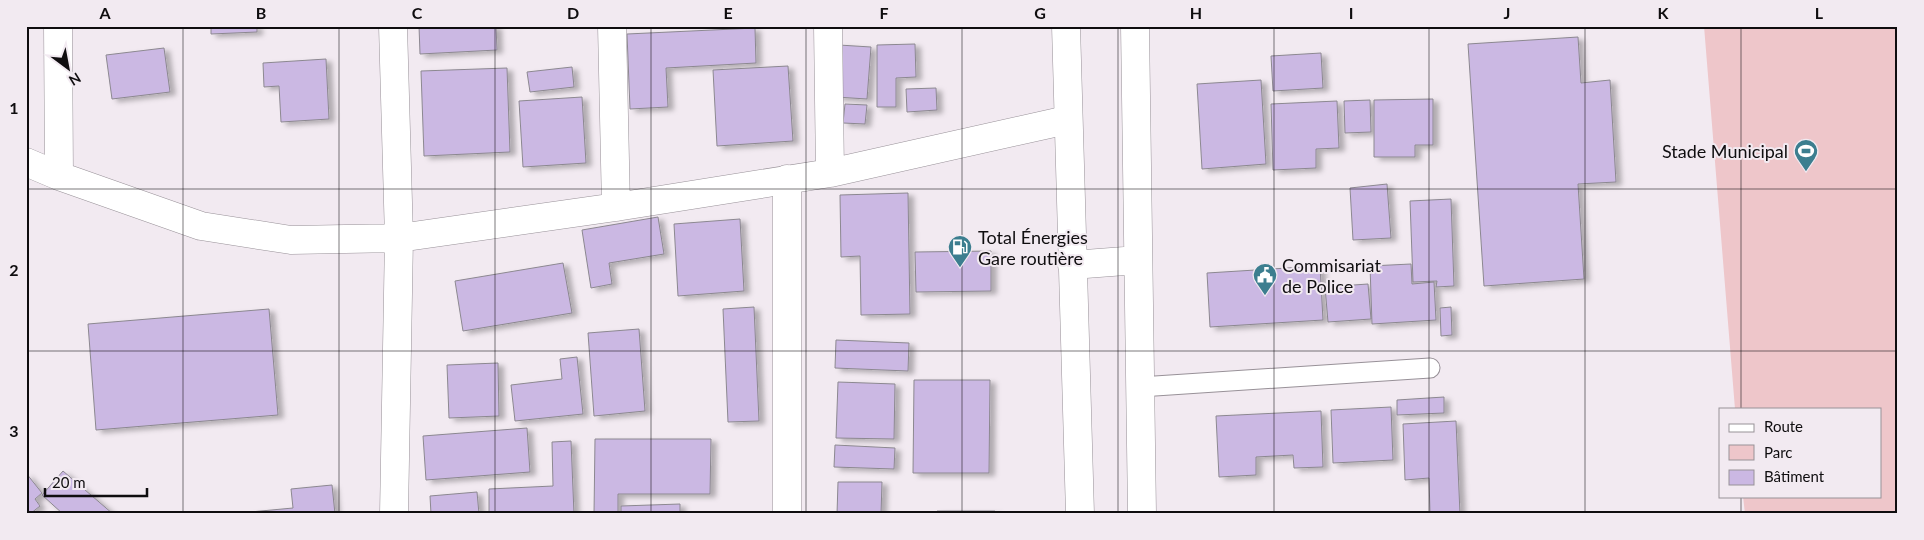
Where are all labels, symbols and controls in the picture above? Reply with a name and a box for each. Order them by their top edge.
text: A [98,3,111,22]
text: B [256,3,266,22]
text: C [412,3,423,22]
text: D [567,3,579,22]
text: E [723,3,733,22]
text: F [879,3,889,22]
text: G [1034,3,1046,22]
text: H [1190,3,1202,22]
text: I [1349,3,1353,22]
text: J [1504,3,1510,22]
text: K [1658,3,1670,22]
text: L [1815,3,1824,22]
north arrow [42,42,92,92]
text: N [66,69,84,90]
text: 1 [9,98,19,117]
sports icon: Stade Municipal [1793,138,1819,172]
place label: Stade Municipal [1662,140,1788,162]
place label: Total Énergies Gare routière [978,226,1088,269]
fuel station icon: Total Énergies Gare routière [947,234,973,268]
place label: Commisariat de Police [1282,254,1381,297]
text: 2 [9,260,19,279]
public building icon: Commisariat de Police [1252,262,1278,296]
legend [1719,408,1882,498]
text: Route [1764,417,1803,435]
text: 3 [9,421,19,440]
text: Parc [1764,443,1793,461]
scale bar [45,465,148,497]
text: Bâtiment [1764,467,1825,485]
text: 20 m [52,473,86,491]

